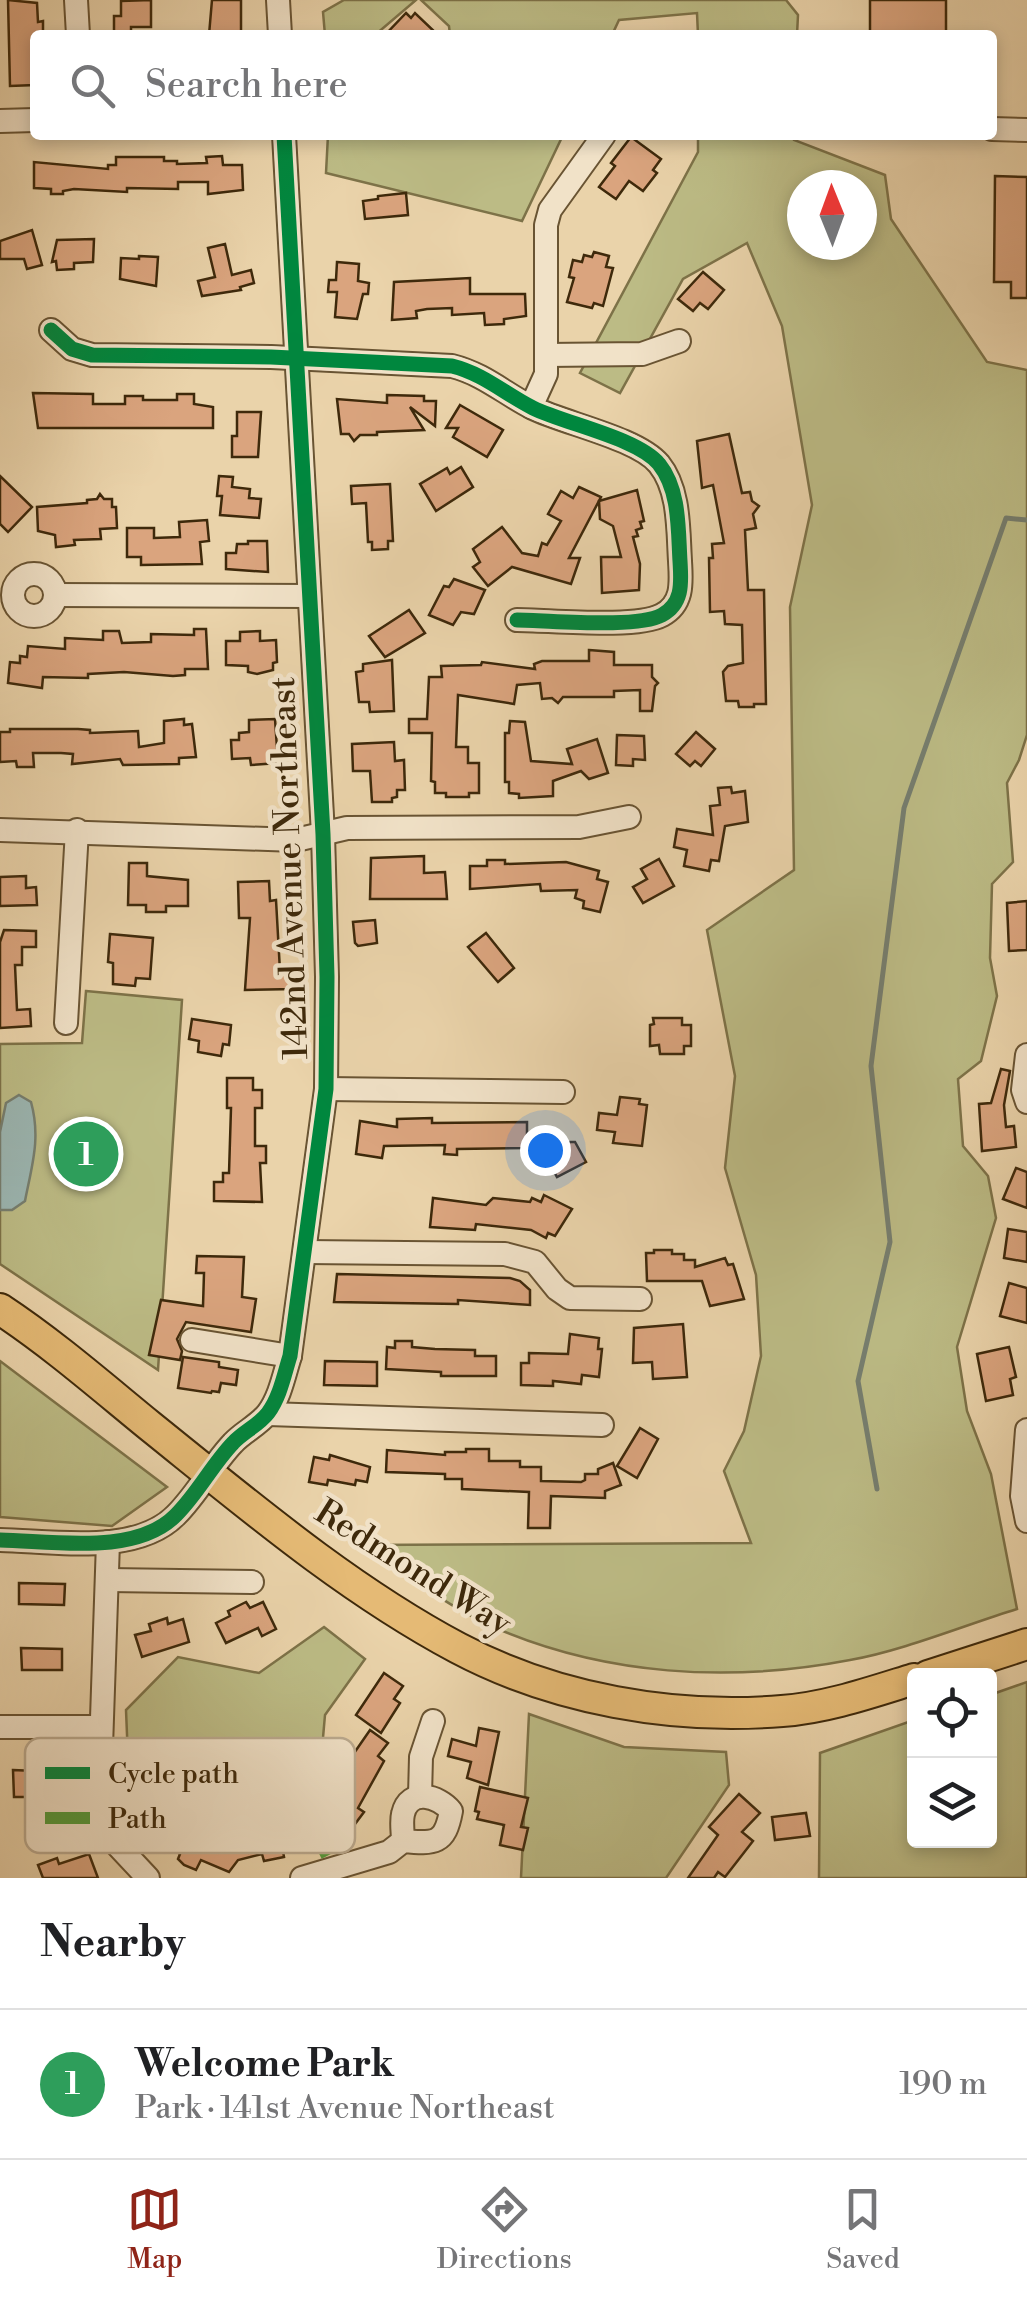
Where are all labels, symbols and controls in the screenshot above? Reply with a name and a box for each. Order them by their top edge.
search box [30,30,997,140]
icon: search [65,58,120,113]
text: Search here [145,62,348,109]
north arrow [787,170,877,260]
street label: 142nd Avenue Northeast [262,676,318,1060]
pin: 1 [54,1116,118,1192]
your location [520,1125,571,1176]
street label: Redmond Way [307,1490,520,1646]
map controls [907,1668,997,1848]
button: locate [907,1668,997,1758]
legend [25,1738,355,1853]
text: Cycle path [108,1757,239,1792]
button: layers [907,1758,997,1848]
text: Path [108,1802,167,1837]
text: Nearby [40,1917,185,1970]
text: Welcome Park [135,2041,394,2088]
text: 1 [65,2064,80,2104]
text: 190 m [899,2064,987,2104]
text: Park · 141st Avenue Northeast [135,2088,555,2128]
tab: Map [127,2182,182,2277]
tab: Directions [437,2182,572,2277]
tab: Saved [826,2182,900,2277]

